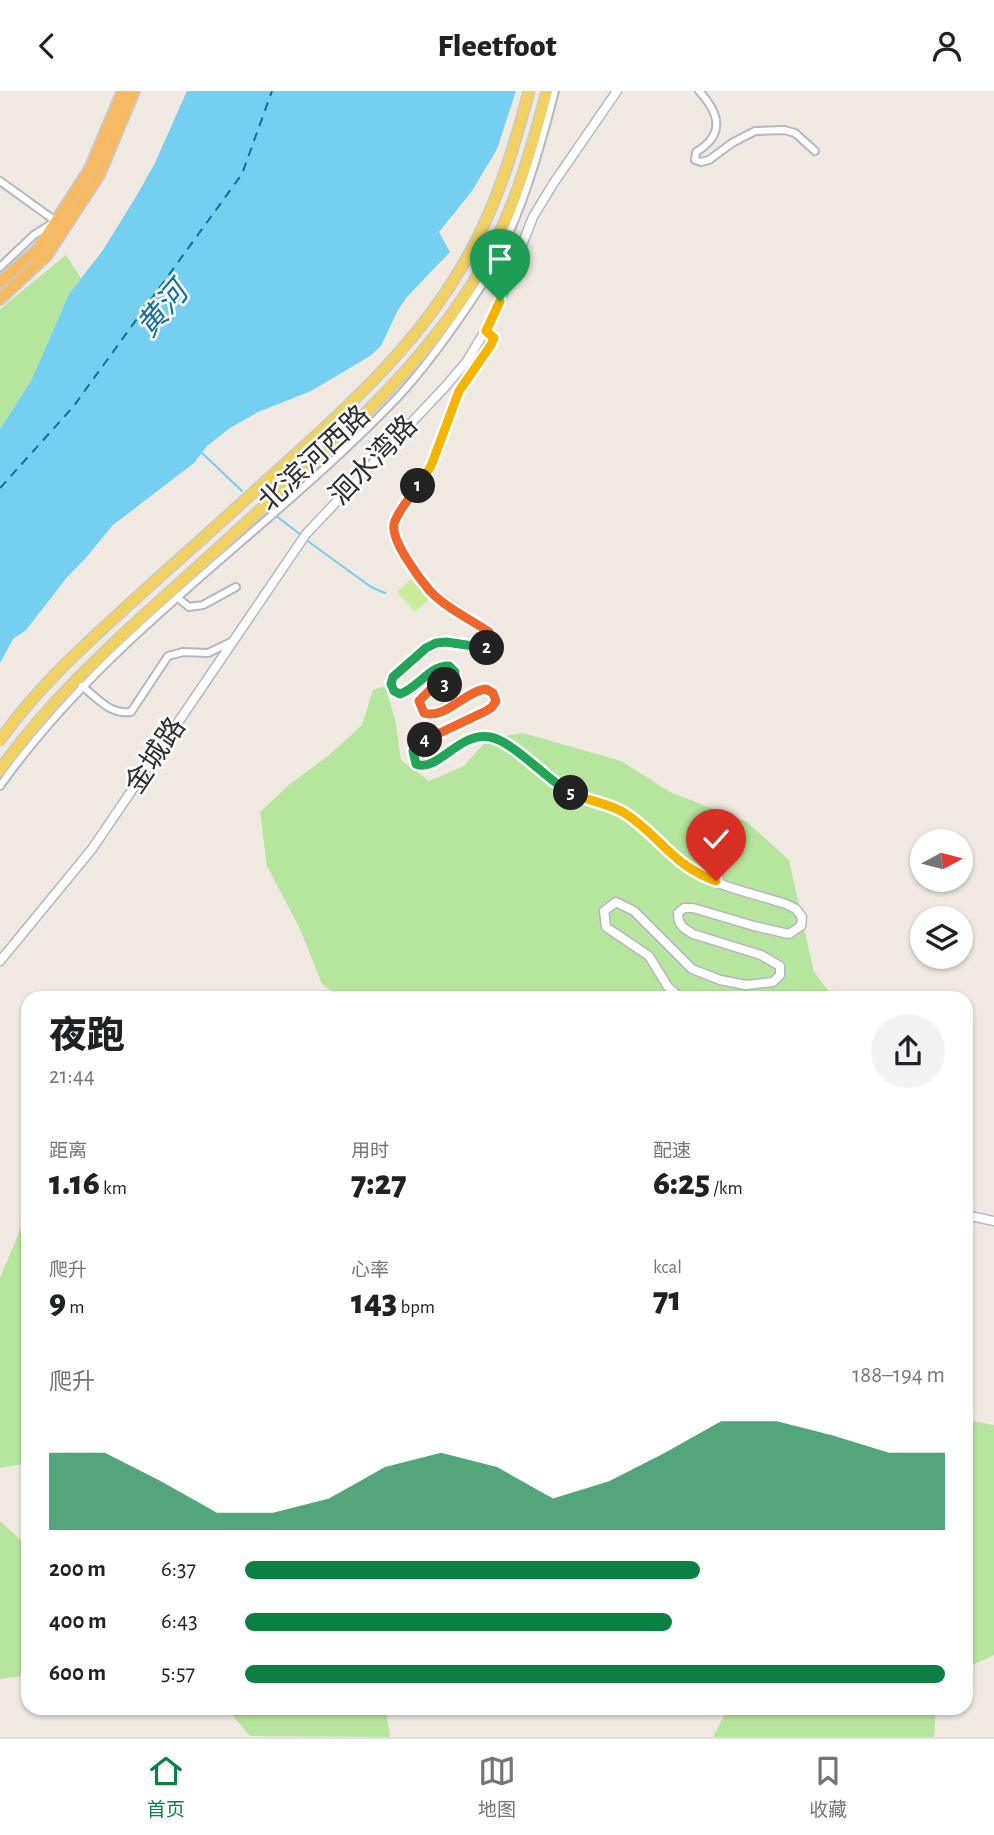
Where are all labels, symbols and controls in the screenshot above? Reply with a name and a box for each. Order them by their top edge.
icon: back [28,27,66,65]
icon: person [928,27,966,65]
text: Fleetfoot [437,30,557,62]
pin [470,229,530,301]
icon: arrive [481,240,519,278]
water label: 黄河 [131,272,197,343]
street label: 北滨河西路 [253,400,376,517]
street label: 洄水湾路 [324,410,423,511]
pin: 1 [400,469,436,503]
text: 1 [414,476,421,495]
pin: 2 [470,631,504,665]
text: 2 [482,638,491,657]
pin: 3 [428,667,462,703]
text: 3 [440,675,449,694]
street label: 金城路 [119,712,191,799]
pin: 4 [408,723,442,757]
text: 4 [420,730,429,749]
pin: 5 [554,775,588,811]
text: 5 [566,783,575,802]
pin [686,809,746,881]
icon: check [697,820,735,858]
north arrow [910,829,973,893]
map controls [910,829,973,969]
button: layers [910,906,973,969]
button: share [871,1014,945,1088]
text: 夜跑 [49,1018,125,1056]
text: 21:44 [49,1065,95,1088]
text: 距离 [49,1142,87,1161]
text: 用时 [351,1142,389,1161]
text: 配速 [653,1142,691,1161]
text: 1.16 [49,1166,100,1201]
text: 7:27 [351,1166,407,1201]
text: 6:25 [653,1166,710,1201]
text: km [100,1179,127,1198]
text: /km [710,1179,743,1198]
text: kcal [653,1258,682,1277]
text: 爬升 [49,1261,87,1280]
text: 心率 [351,1261,389,1280]
text: 71 [653,1282,681,1317]
text: 9 [49,1285,66,1320]
text: 143 [351,1285,397,1320]
text: m [66,1298,84,1317]
text: bpm [397,1298,435,1317]
text: 188–194 m [852,1364,945,1387]
text: 爬升 [49,1371,95,1394]
text: 200 m [49,1558,106,1581]
text: 6:37 [161,1558,196,1581]
text: 400 m [49,1610,107,1633]
text: 6:43 [161,1610,198,1633]
text: 600 m [49,1662,106,1685]
text: 5:57 [161,1662,195,1685]
tab: 首页 [147,1752,185,1822]
tab: 地图 [478,1752,516,1822]
tab: 收藏 [809,1752,847,1822]

